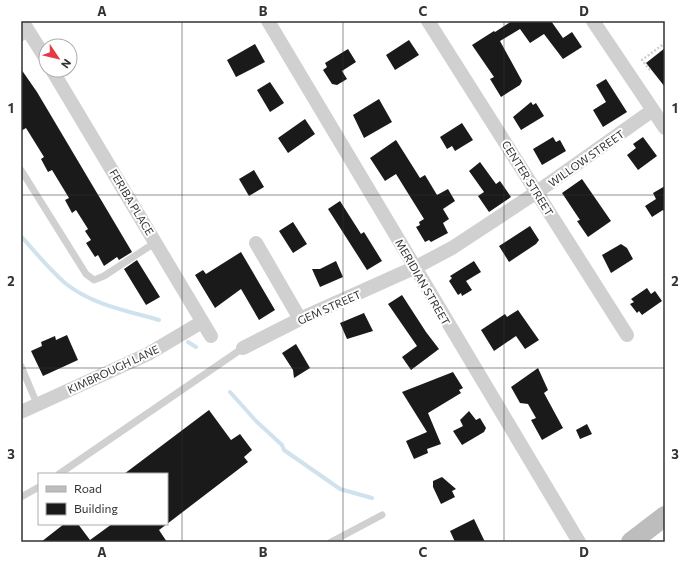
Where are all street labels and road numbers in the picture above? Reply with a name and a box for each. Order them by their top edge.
street label: WILLOW STREET [546,127,626,189]
street label: CENTER STREET [500,138,556,218]
street label: FERIBA PLACE [107,167,157,237]
street label: MERIDIAN STREET [393,237,453,327]
street label: GEM STREET [295,287,363,327]
street label: KIMBROUGH LANE [65,342,161,396]

